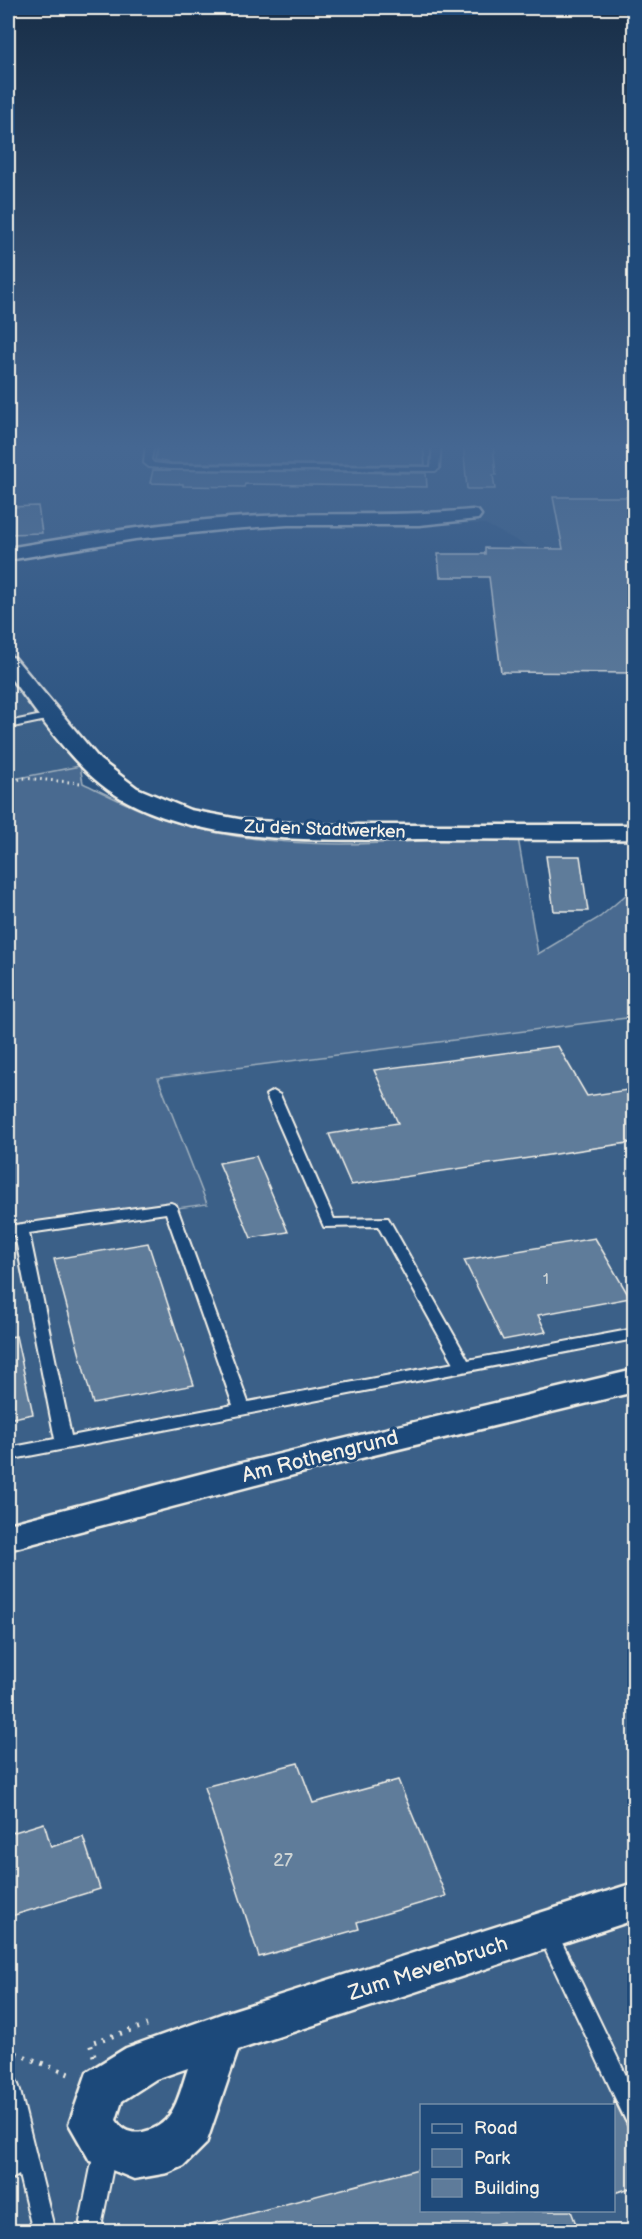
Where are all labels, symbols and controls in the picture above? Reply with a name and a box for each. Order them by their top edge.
street label: Zu den Stadtwerken [243,816,406,843]
house number: 1 [543,1270,549,1289]
street label: Am Rothengrund [239,1425,401,1488]
house number: 27 [273,1850,293,1871]
street label: Zum Mevenbruch [344,1931,511,2006]
legend [420,2104,615,2212]
text: Road [474,2118,518,2139]
text: Park [474,2148,510,2169]
text: Building [474,2178,540,2199]

